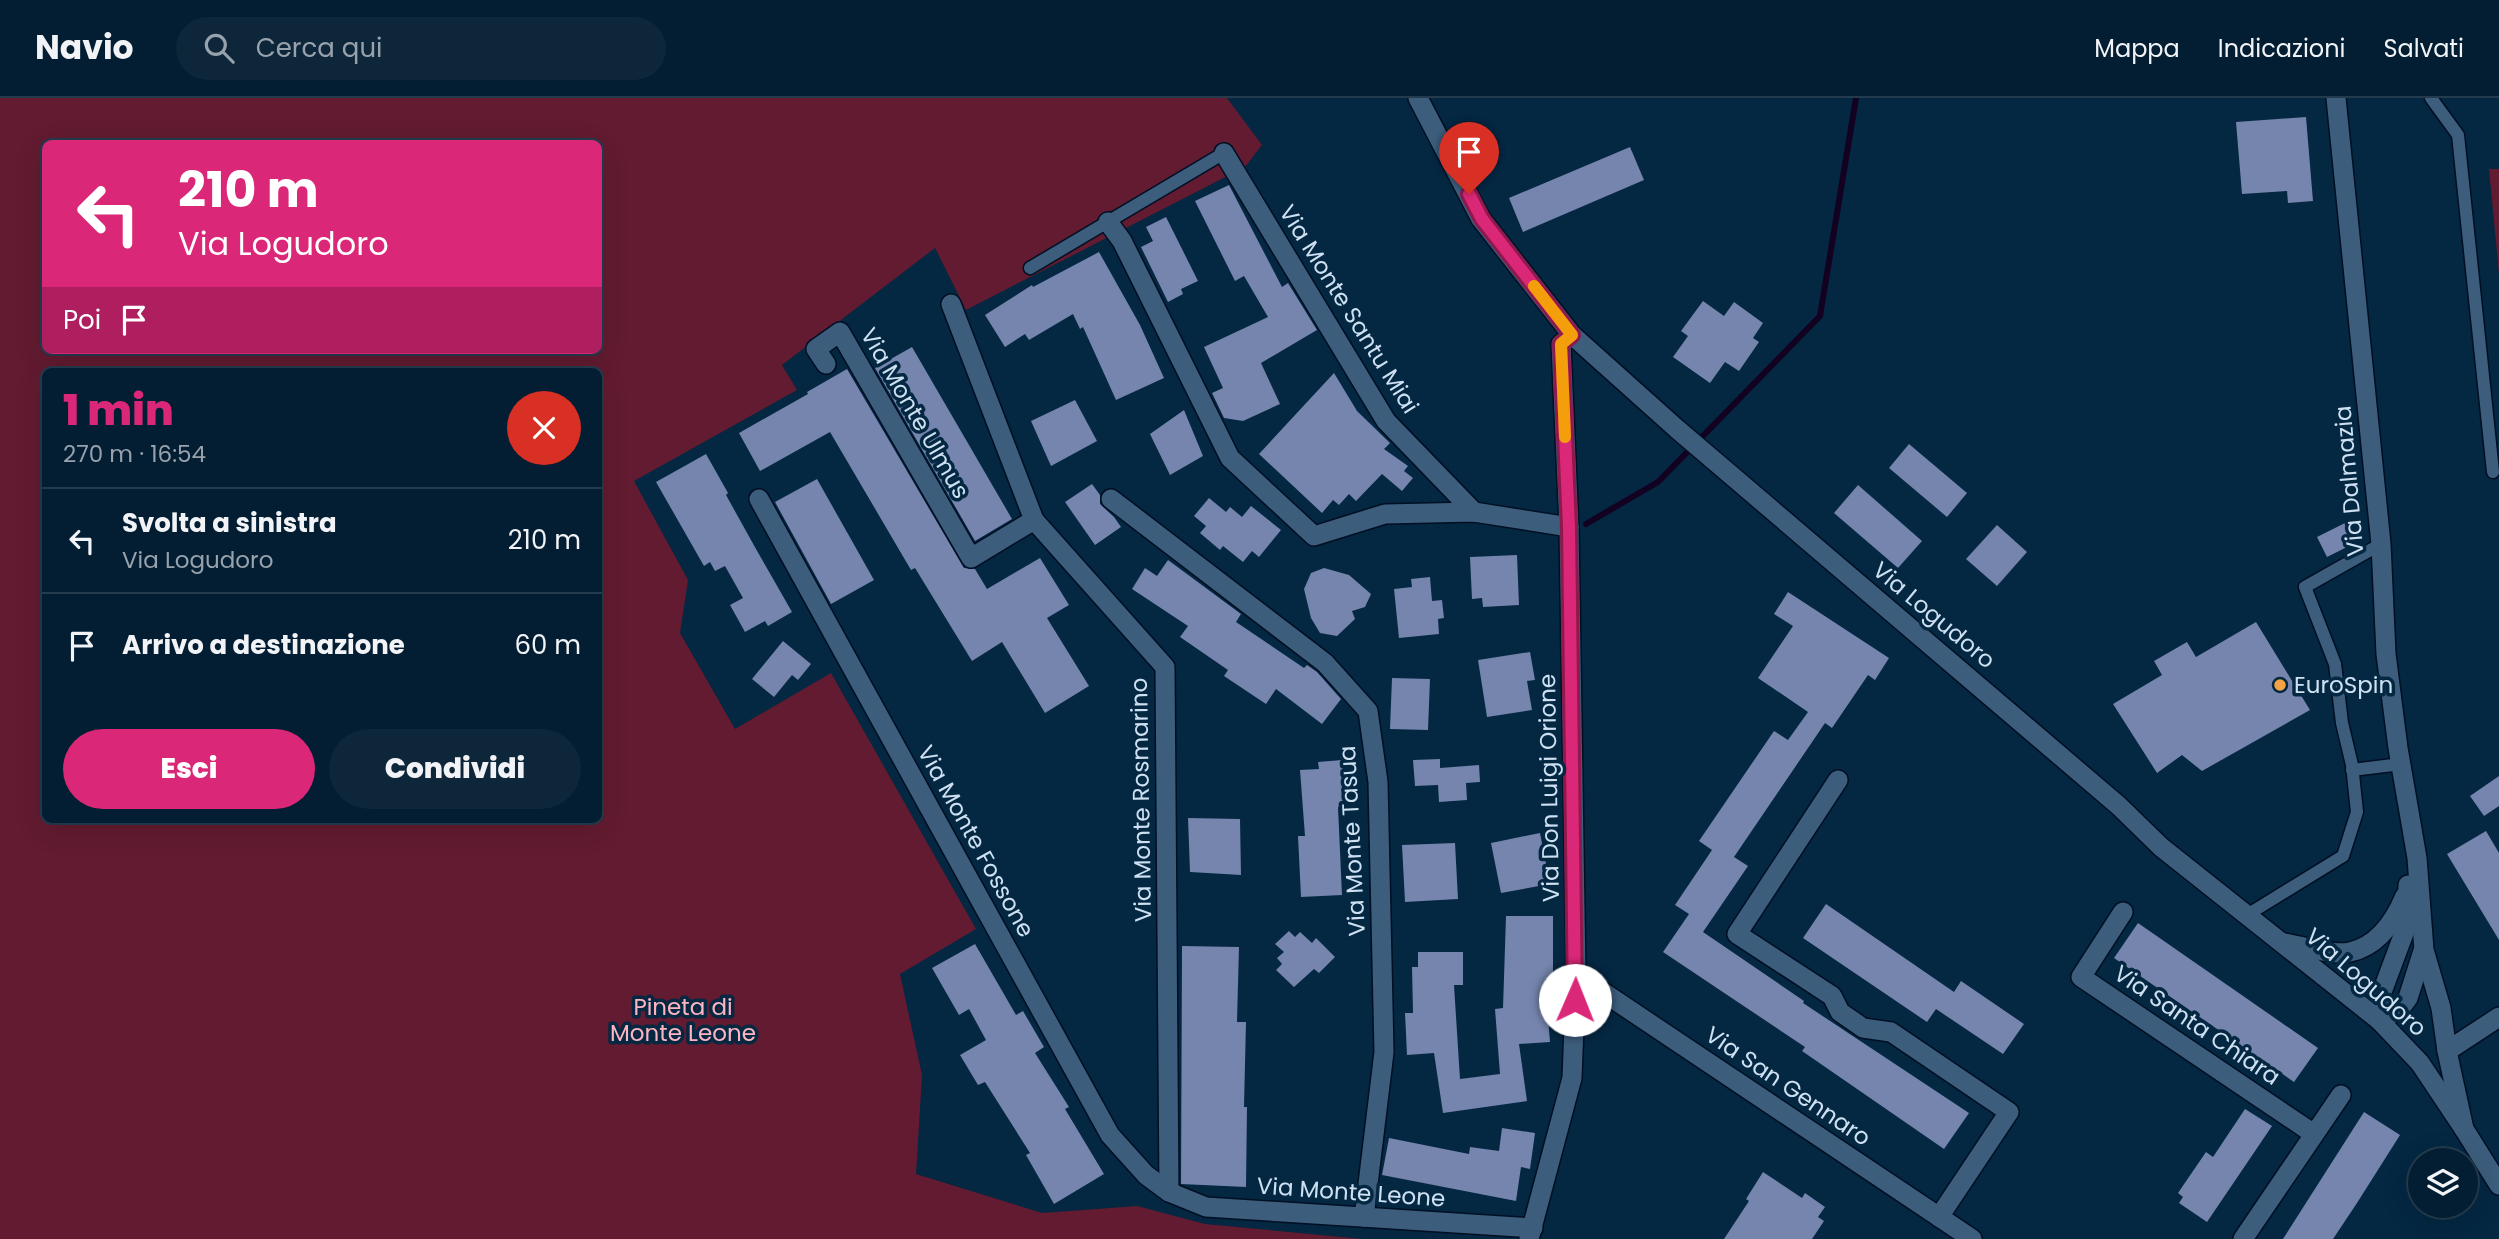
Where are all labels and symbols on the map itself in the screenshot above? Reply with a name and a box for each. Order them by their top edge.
pin [1439,122,1499,194]
street label: Via Monte Santu Miai [1272,199,1426,419]
street label: Via Monte Ulmus [853,322,977,504]
street label: Via Dalmazia [2326,404,2372,558]
street label: Via Logudoro [1866,554,2002,676]
place label: EuroSpin [2294,669,2393,701]
street label: Via Don Luigi Orione [1531,674,1567,902]
street label: Via Monte Rosmarino [1123,677,1159,923]
marker: EuroSpin [2272,677,2288,693]
street label: Via Monte Fossone [910,739,1042,943]
street label: Via Monte Tasua [1331,745,1373,937]
street label: Via Logudoro [2298,920,2434,1044]
street label: Via Santa Chiara [2107,957,2287,1093]
position arrow [1538,963,1612,1037]
park label: Pineta di Monte Leone [610,991,756,1049]
street label: Via San Gennaro [1699,1019,1877,1153]
street label: Via Monte Leone [1256,1169,1446,1215]

